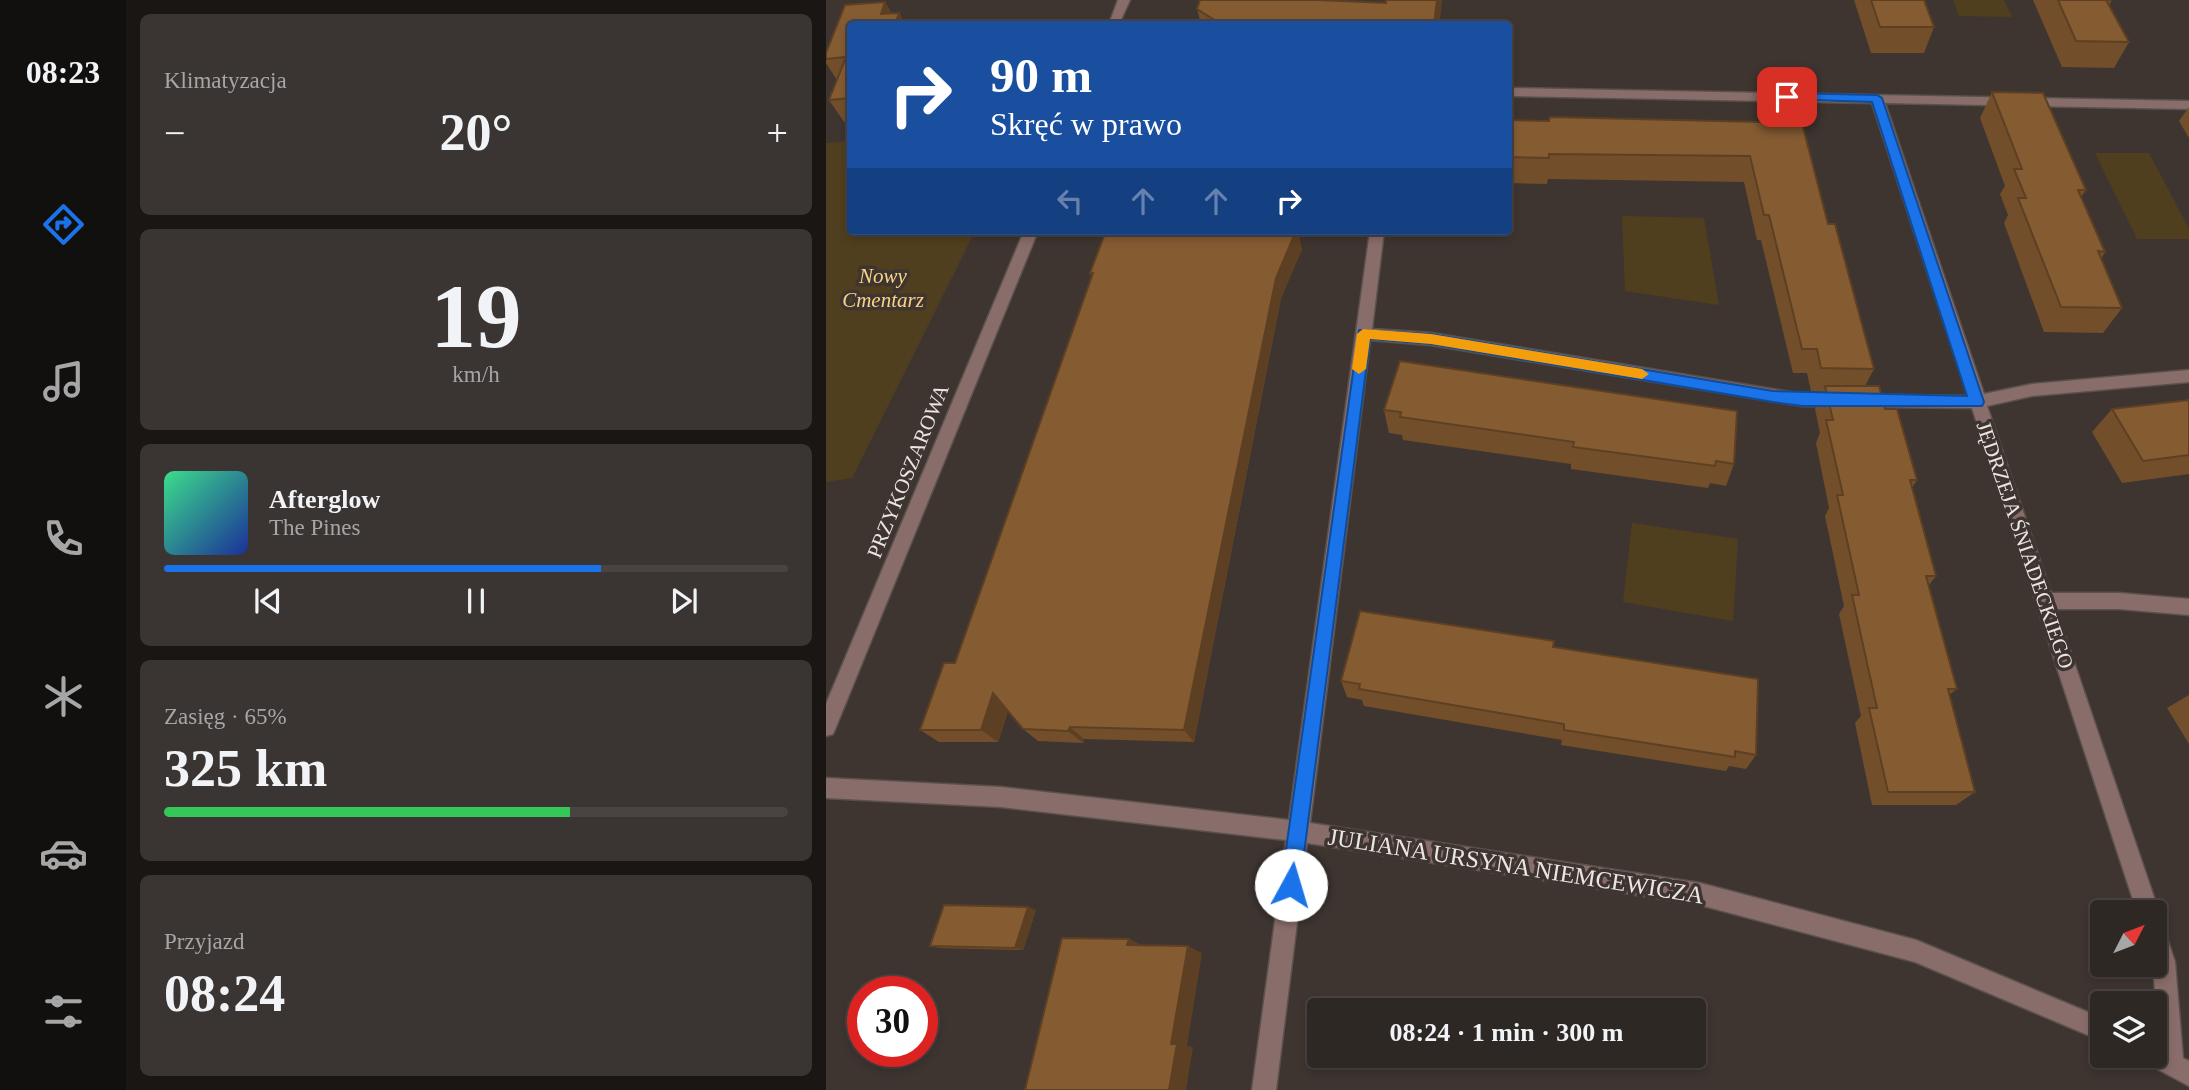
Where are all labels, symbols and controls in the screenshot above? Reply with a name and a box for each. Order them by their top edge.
text: 90 m [990,48,1092,103]
icon: right [875,49,966,140]
text: 08:23 [26,54,100,90]
pin [1757,67,1817,127]
text: Klimatyzacja [164,68,287,93]
icon: arrive [1768,78,1806,116]
text: 20° [440,104,512,161]
text: Skręć w prawo [990,106,1182,142]
text: − [164,112,185,154]
text: + [767,112,788,154]
icon: left [1051,182,1089,220]
icon: ahead [1124,182,1162,220]
icon: ahead [1197,182,1235,220]
icon: right [1270,182,1308,220]
icon: directions [39,200,88,249]
park label: Nowy Cmentarz [842,264,924,312]
text: 19 [431,266,522,367]
icon: music [39,357,88,406]
text: km/h [452,362,500,387]
street label: PRZYKOSZAROWA [862,380,954,561]
street label: JĘDRZEJA ŚNIADECKIEGO [1971,418,2079,672]
text: Afterglow [269,485,380,514]
icon: phone [39,514,88,563]
text: The Pines [269,515,360,540]
icon: previous [249,582,287,620]
icon: pause [457,582,495,620]
icon: next [665,582,703,620]
icon: climate [39,672,88,721]
text: Zasięg · 65% [164,704,287,729]
text: 325 km [164,740,327,797]
street label: JULIANA URSYNA NIEMCEWICZA [1326,823,1706,909]
icon: car [39,829,88,878]
position arrow [1254,848,1328,922]
north arrow [2090,900,2166,976]
map controls [2090,900,2167,1068]
text: Przyjazd [164,929,244,954]
text: 08:24 [164,965,285,1022]
speed limit sign: 30 [847,976,938,1067]
icon: filters [39,987,88,1036]
button: layers [2090,991,2167,1068]
text: 08:24 · 1 min · 300 m [1390,1018,1624,1047]

